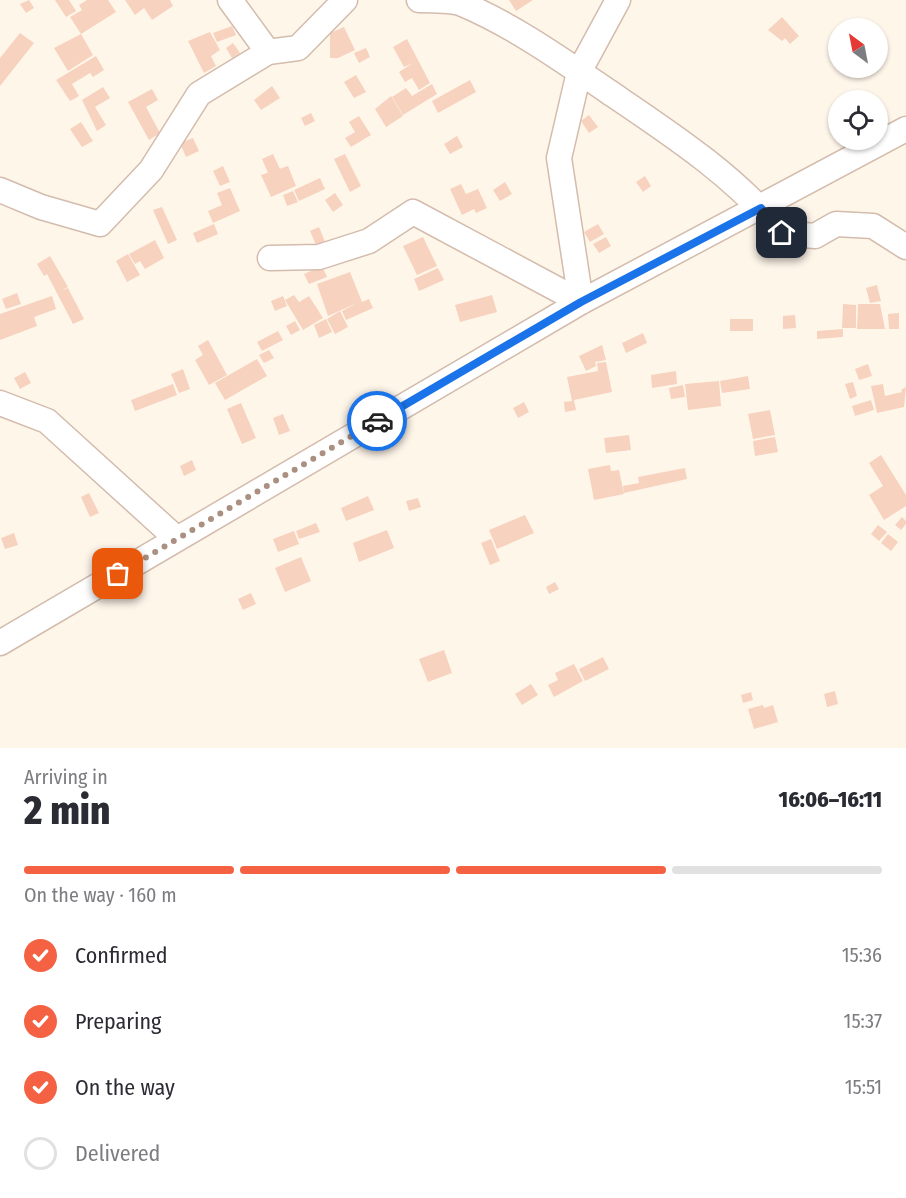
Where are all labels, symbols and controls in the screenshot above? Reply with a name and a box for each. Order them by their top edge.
north arrow [828,18,888,78]
map controls [828,18,888,150]
button: locate [828,90,888,150]
pin [756,207,807,258]
icon: home [765,216,798,249]
courier [347,391,407,451]
icon: car [361,405,394,438]
pin [92,548,143,599]
icon: bag [101,557,134,590]
text: Arriving in [24,765,108,789]
text: 16:06–16:11 [779,786,882,813]
text: 2 min [24,788,110,834]
text: On the way · 160 m [24,883,177,907]
icon: check [24,939,57,972]
text: Confirmed [75,942,168,969]
text: 15:36 [842,943,882,967]
icon: check [24,1005,57,1038]
text: Preparing [75,1008,161,1035]
text: 15:37 [844,1009,882,1033]
icon: check [24,1071,57,1104]
text: On the way [75,1074,175,1101]
text: 15:51 [845,1075,882,1099]
text: Delivered [75,1140,160,1167]

